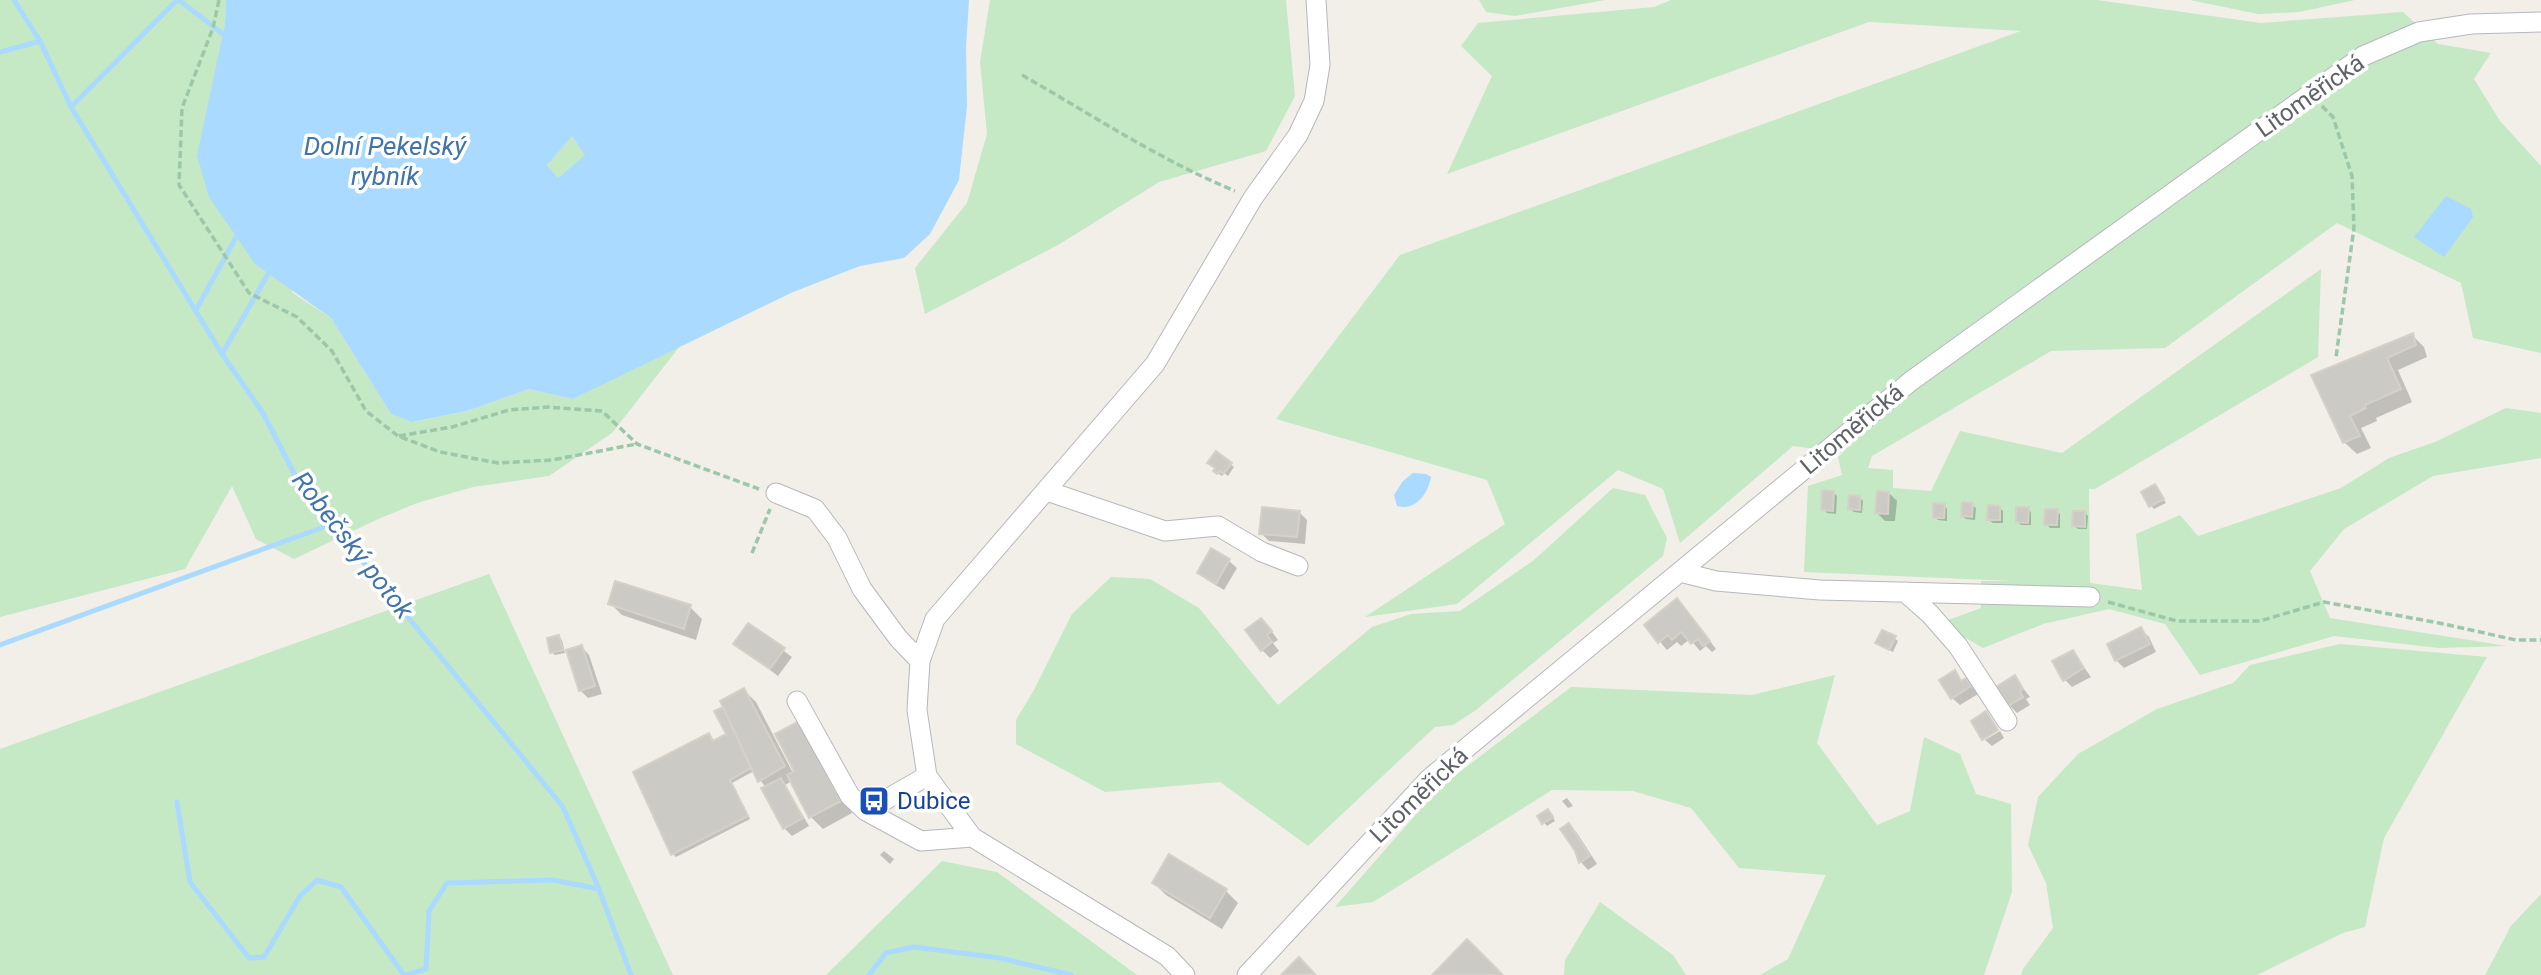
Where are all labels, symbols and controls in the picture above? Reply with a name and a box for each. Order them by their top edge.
street label: Litoměřická [2251,49,2369,143]
water label: Dolní Pekelský rybník [304,131,467,191]
street label: Litoměřická [1795,378,1909,480]
water label: Robečský potok [286,465,421,626]
street label: Litoměřická [1364,741,1474,849]
bus stop icon: Dubice [857,784,891,818]
place label: Dubice [897,787,971,815]

